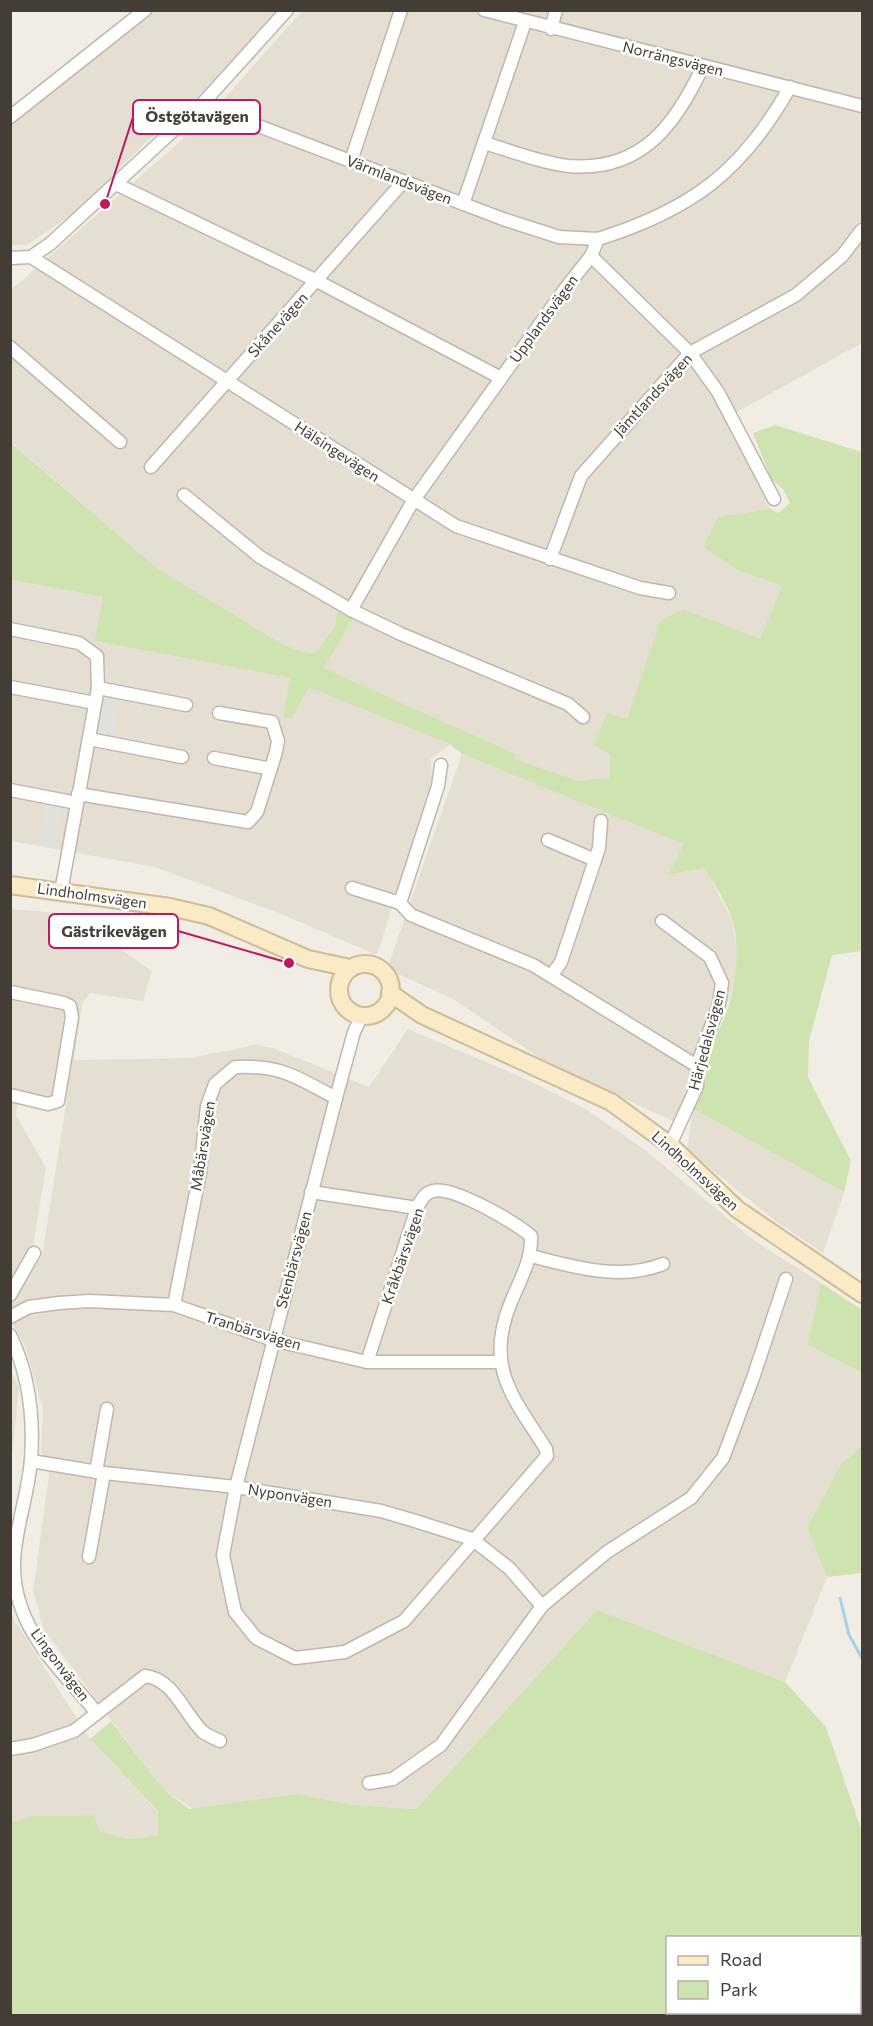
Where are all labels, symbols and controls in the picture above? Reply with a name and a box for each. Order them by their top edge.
street label: Norrängsvägen [621,37,725,79]
callout: Östgötavägen [133,100,260,134]
text: Östgötavägen [145,106,249,125]
street label: Värmlandsvägen [344,151,455,208]
street label: Upplandsvägen [505,271,581,366]
street label: Skånevägen [244,288,311,360]
street label: Jämtlandsvägen [609,349,695,440]
street label: Hälsingevägen [292,417,383,485]
street label: Lindholmsvägen [36,878,148,912]
callout: Gästrikevägen [49,914,178,948]
text: Gästrikevägen [61,921,167,940]
street label: Härjedalsvägen [684,987,728,1092]
street label: Måbärsvägen [186,1100,218,1192]
street label: Lindholmsvägen [649,1127,743,1214]
street label: Kråkbärsvägen [377,1205,427,1306]
street label: Stenbärsvägen [271,1209,315,1310]
street label: Tranbärsvägen [203,1307,304,1353]
street label: Nyponvägen [247,1479,334,1511]
street label: Lingonvägen [28,1625,94,1704]
legend [666,1936,861,2014]
text: Road [720,1948,762,1970]
text: Park [720,1978,758,2000]

